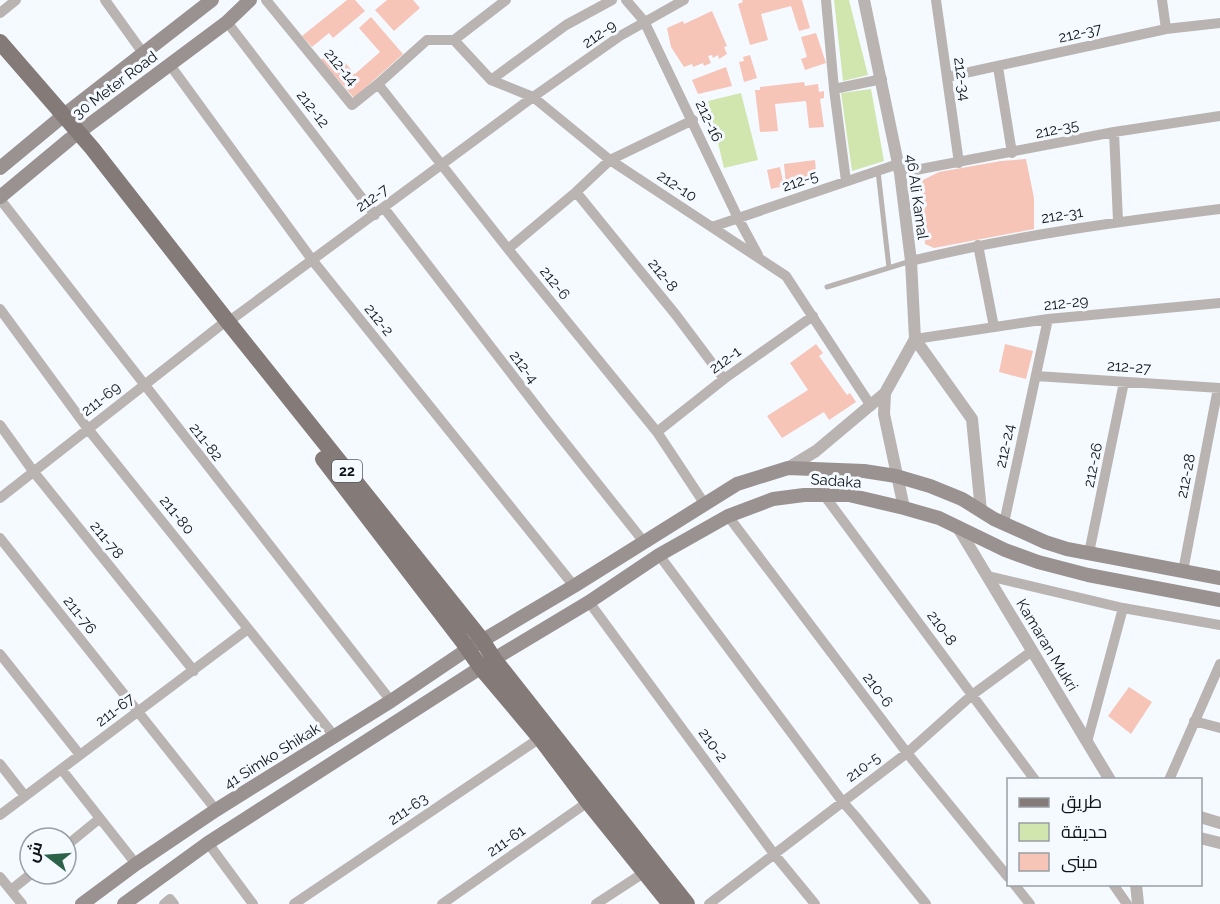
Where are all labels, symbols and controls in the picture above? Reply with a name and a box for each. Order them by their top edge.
street label: 212-9 [579,16,620,52]
street label: 212-37 [1057,19,1103,47]
street label: 212-14 [320,45,362,89]
street label: 30 Meter Road [69,47,161,123]
street label: 212-34 [950,56,974,102]
street label: 212-12 [293,87,333,131]
street label: 212-16 [692,97,726,145]
street label: 212-35 [1034,116,1080,142]
street label: 46 Ali Kamal [902,153,932,242]
street label: 212-10 [654,166,700,206]
street label: 212-5 [780,167,820,195]
street label: 212-7 [352,180,392,216]
street label: 212-31 [1040,203,1085,227]
street label: 212-8 [644,255,682,295]
street label: 212-6 [536,263,574,303]
street label: 212-29 [1043,292,1089,314]
street label: 212-2 [361,300,397,340]
street label: 212-1 [706,342,745,377]
street label: 212-4 [506,347,542,387]
street label: 212-27 [1106,356,1152,378]
street label: 211-69 [78,378,124,420]
street label: 211-82 [186,419,227,465]
street label: 212-24 [992,422,1018,470]
street label: 212-26 [1080,441,1106,489]
street label: 212-28 [1173,452,1199,500]
road number: 22 [332,460,362,482]
street label: Sadaka [810,470,862,492]
street label: 211-80 [156,492,198,538]
street label: 211-78 [86,518,128,563]
street label: 211-76 [60,592,100,638]
street label: Kamaran Mukri [1012,596,1082,694]
street label: 210-8 [923,607,961,649]
street label: 210-6 [859,669,897,711]
street label: 211-67 [92,690,138,730]
street label: 41 Simko Shikak [221,719,323,793]
street label: 210-2 [695,725,731,766]
street label: 210-5 [842,748,884,786]
legend [1007,778,1202,886]
street label: 211-63 [385,789,431,829]
text: طريق [1061,791,1102,814]
street label: 211-61 [484,821,529,861]
text: حديقة [1061,821,1107,842]
north arrow [18,826,78,886]
text: ش [22,839,46,864]
text: مبنى [1061,851,1098,873]

